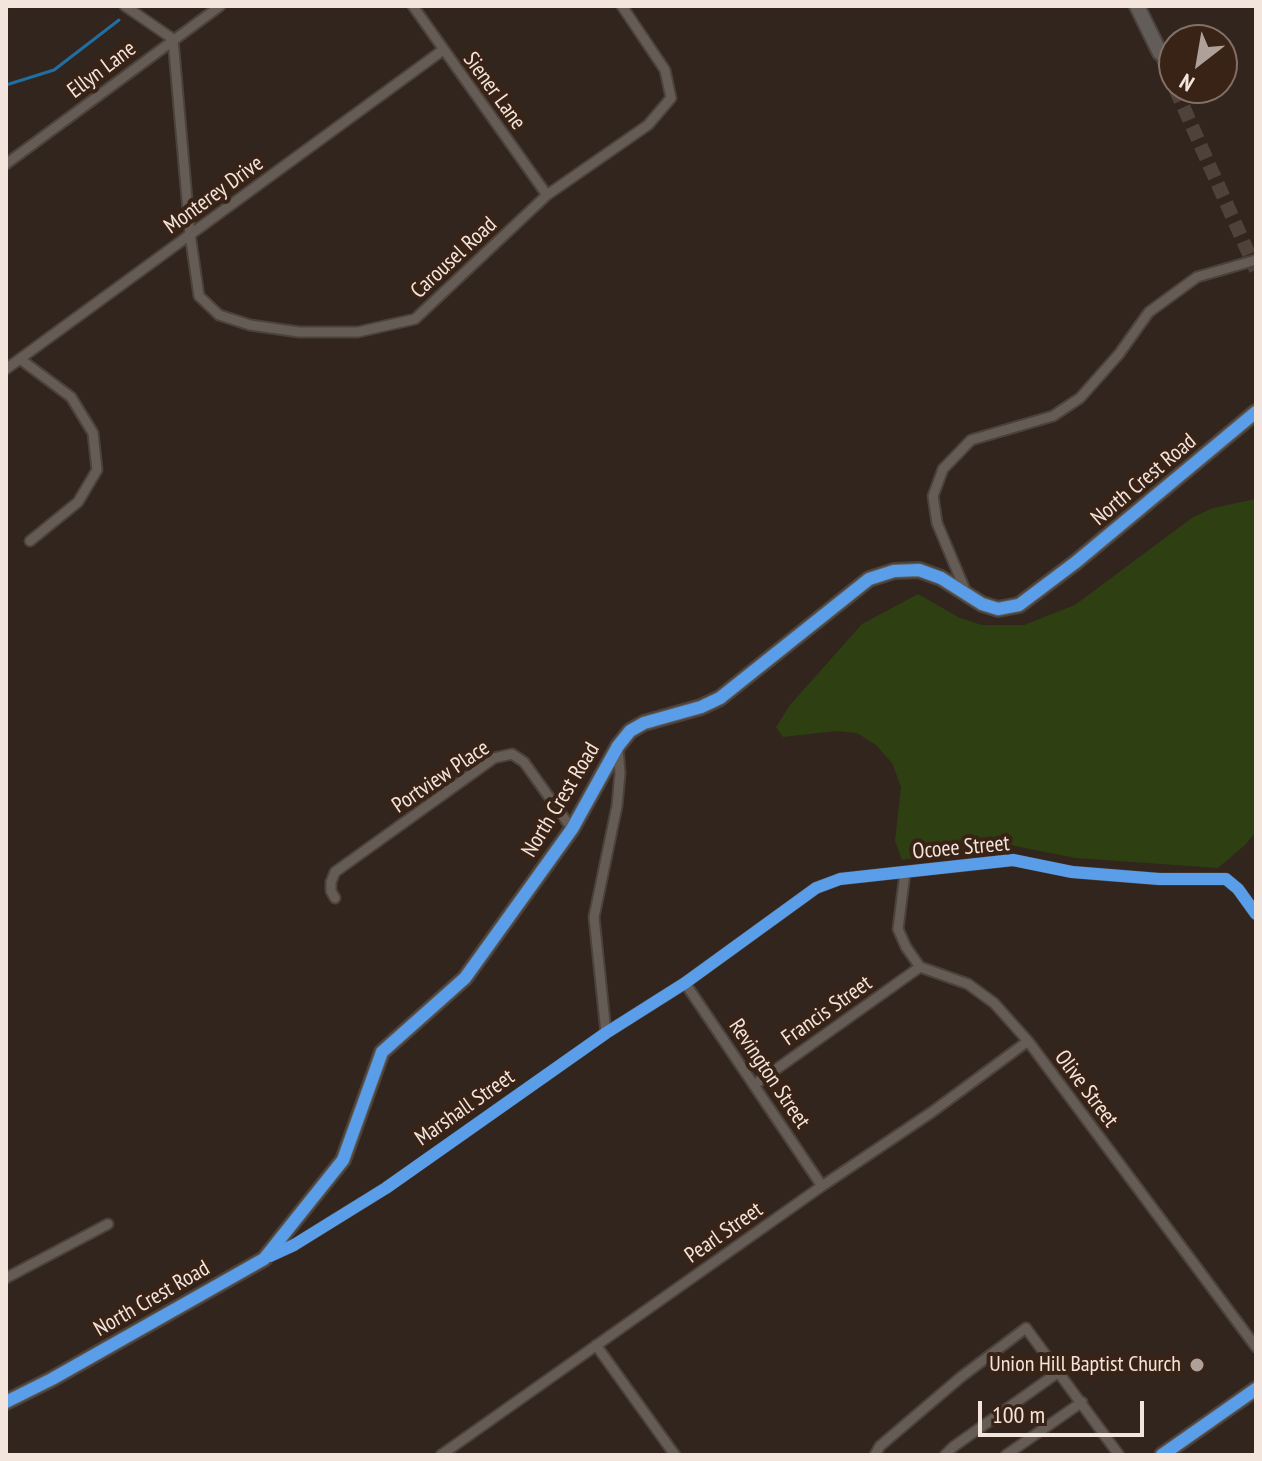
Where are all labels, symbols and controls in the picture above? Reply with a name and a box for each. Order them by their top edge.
north arrow [1158,24,1238,104]
street label: Ellyn Lane [63,36,141,104]
street label: Siener Lane [457,47,531,135]
text: N [1174,68,1199,98]
street label: Monterey Drive [159,150,269,240]
street label: Carousel Road [406,212,502,304]
street label: North Crest Road [1086,428,1202,532]
street label: Portview Place [387,735,495,819]
street label: North Crest Road [516,738,606,862]
street label: Ocoee Street [911,831,1011,865]
street label: Francis Street [777,970,877,1052]
street label: Revington Street [723,1014,815,1134]
street label: Olive Street [1048,1045,1124,1133]
street label: Marshall Street [410,1064,520,1152]
street label: Pearl Street [680,1197,768,1269]
street label: North Crest Road [90,1255,214,1343]
place label: Union Hill Baptist Church [989,1352,1181,1378]
marker: Union Hill Baptist Church [1188,1356,1206,1374]
scale bar [982,1385,1148,1435]
text: 100 m [992,1399,1045,1430]

